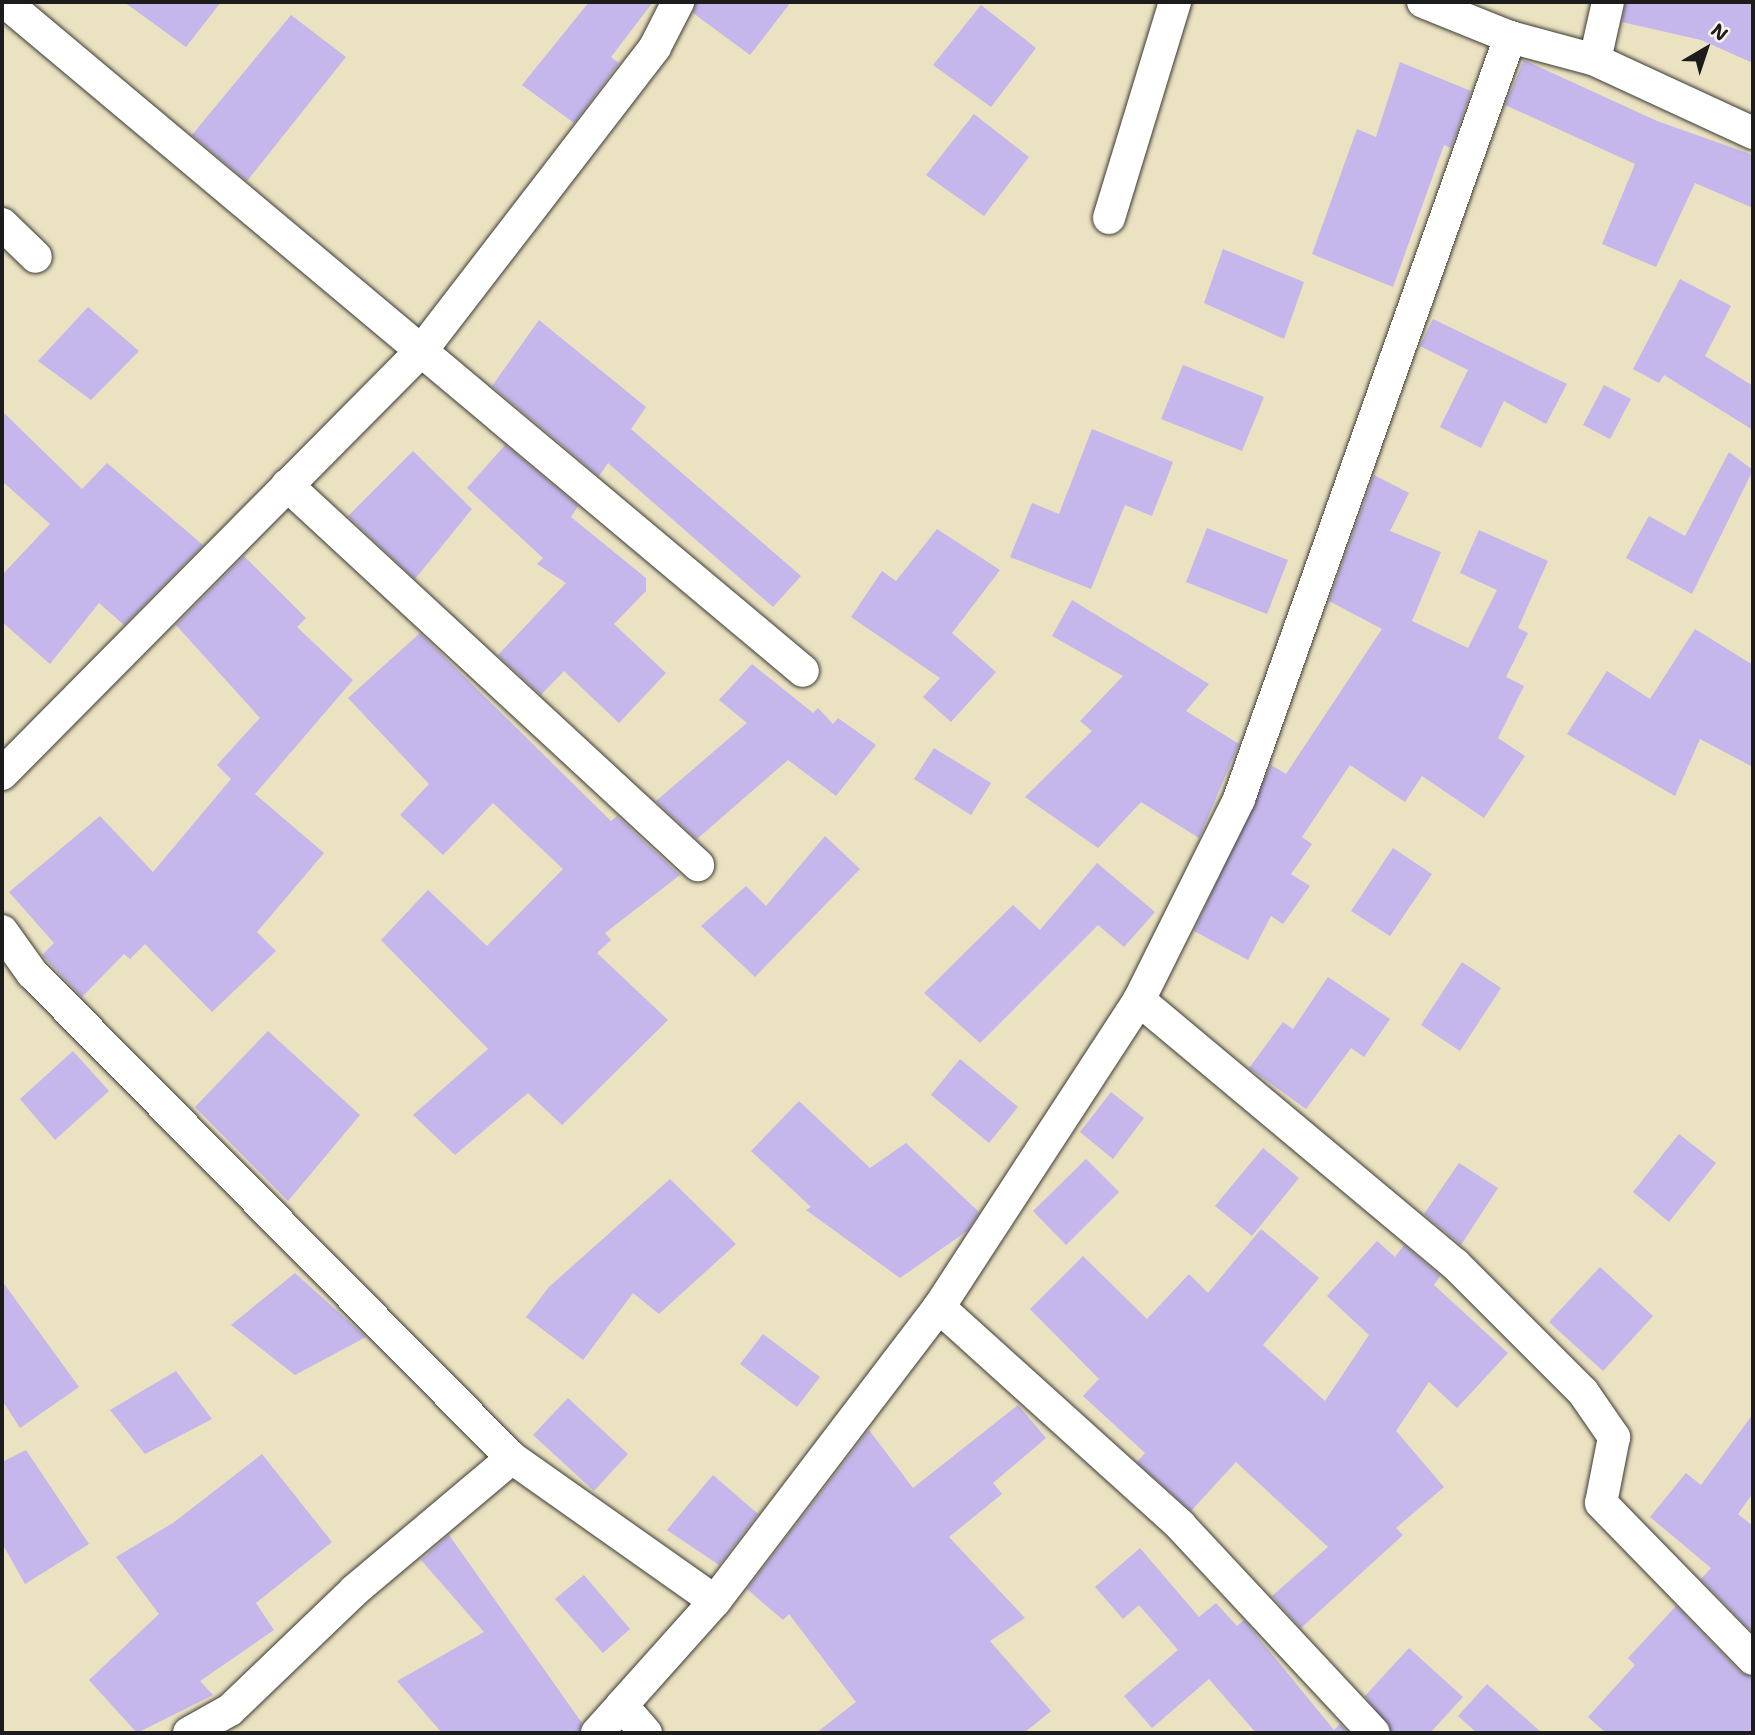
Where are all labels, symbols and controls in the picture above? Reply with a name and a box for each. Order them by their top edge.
north arrow [1671,14,1741,84]
text: N [1706,18,1733,47]

